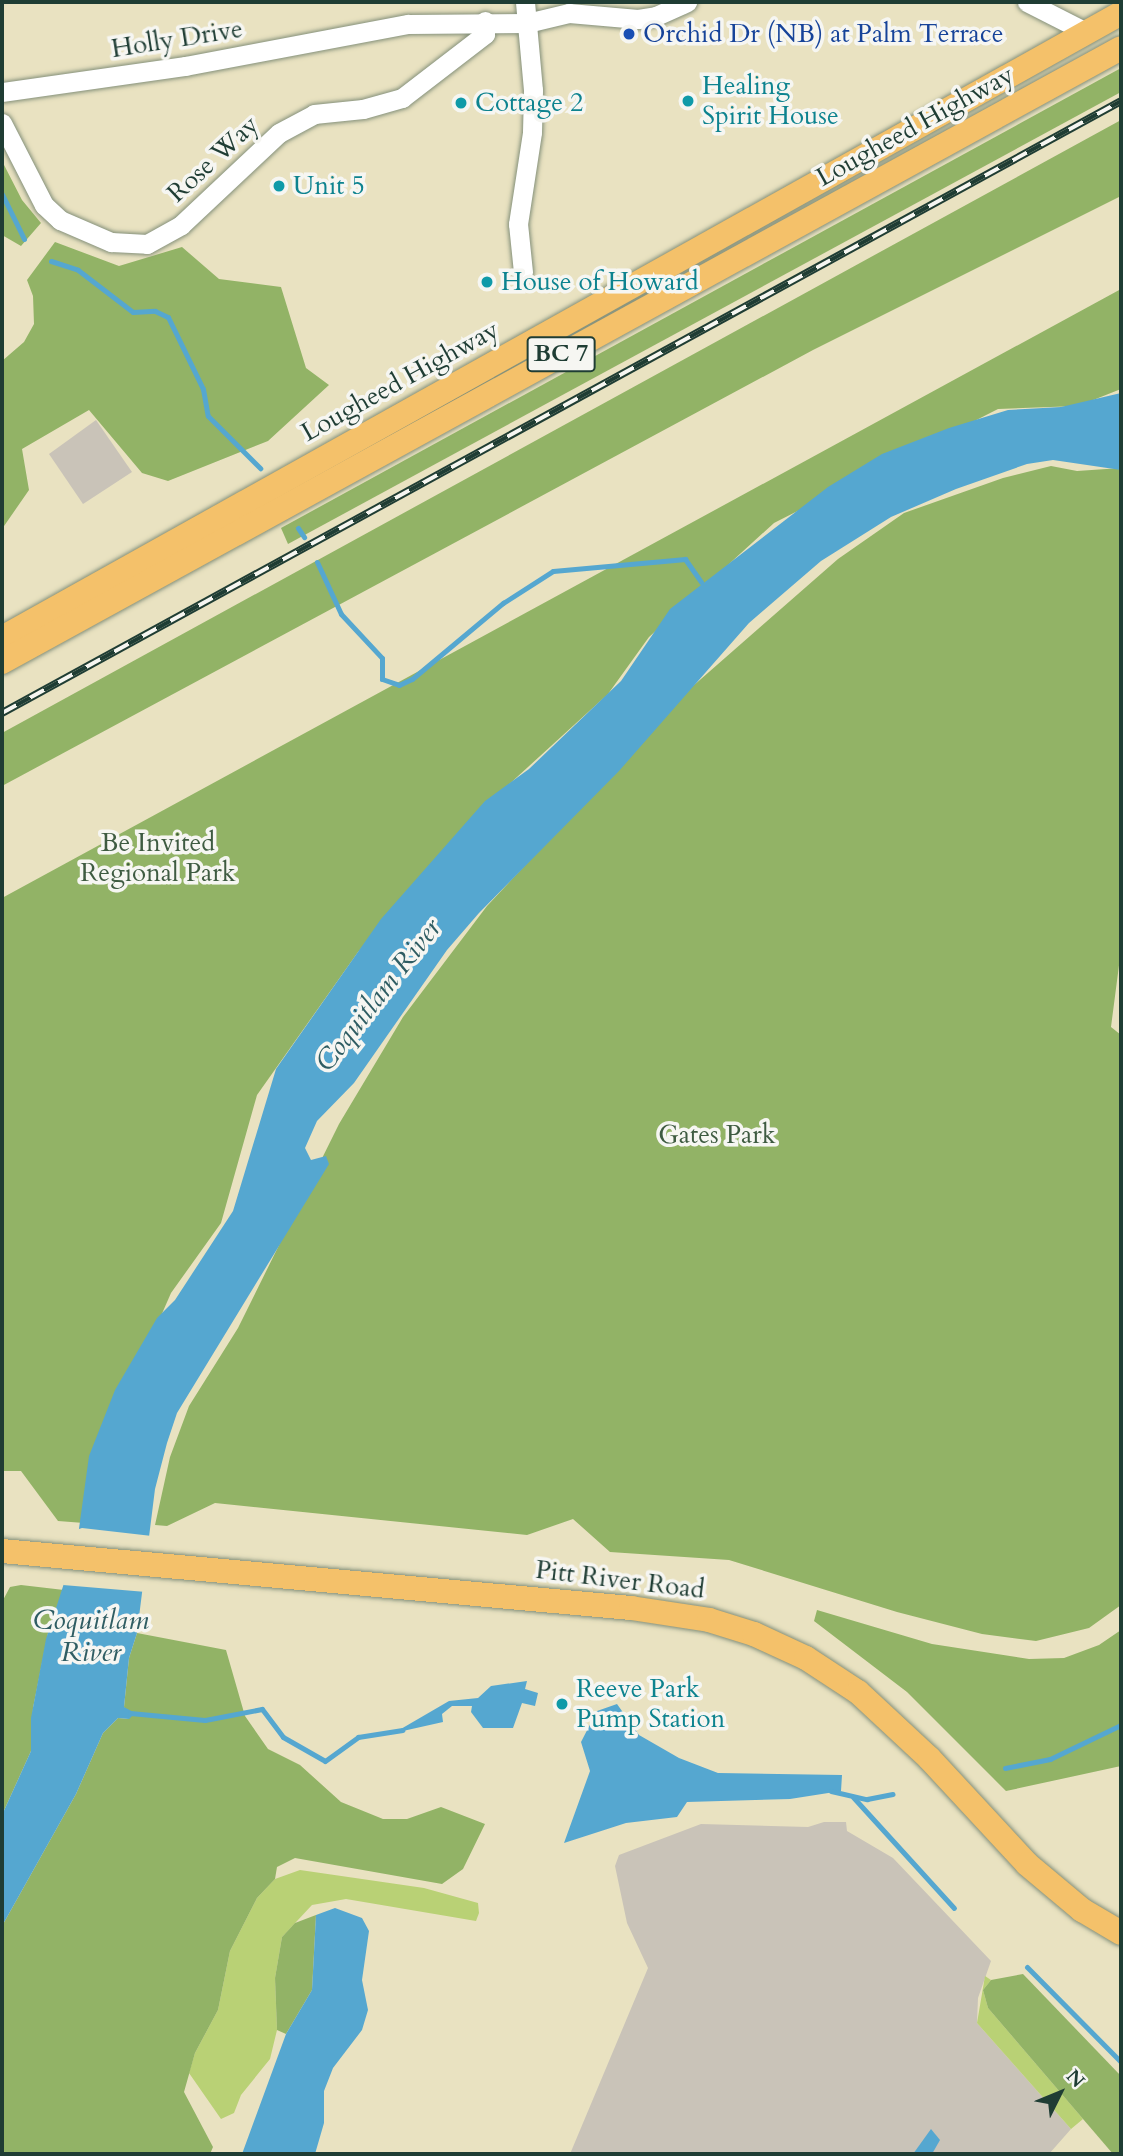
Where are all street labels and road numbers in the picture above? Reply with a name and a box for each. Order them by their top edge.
street label: Holly Drive [109,13,245,65]
street label: Lougheed Highway [811,59,1019,193]
street label: Rose Way [161,109,265,209]
street label: Lougheed Highway [296,314,504,448]
road number: BC 7 [526,334,596,374]
street label: Pitt River Road [534,1554,706,1606]

